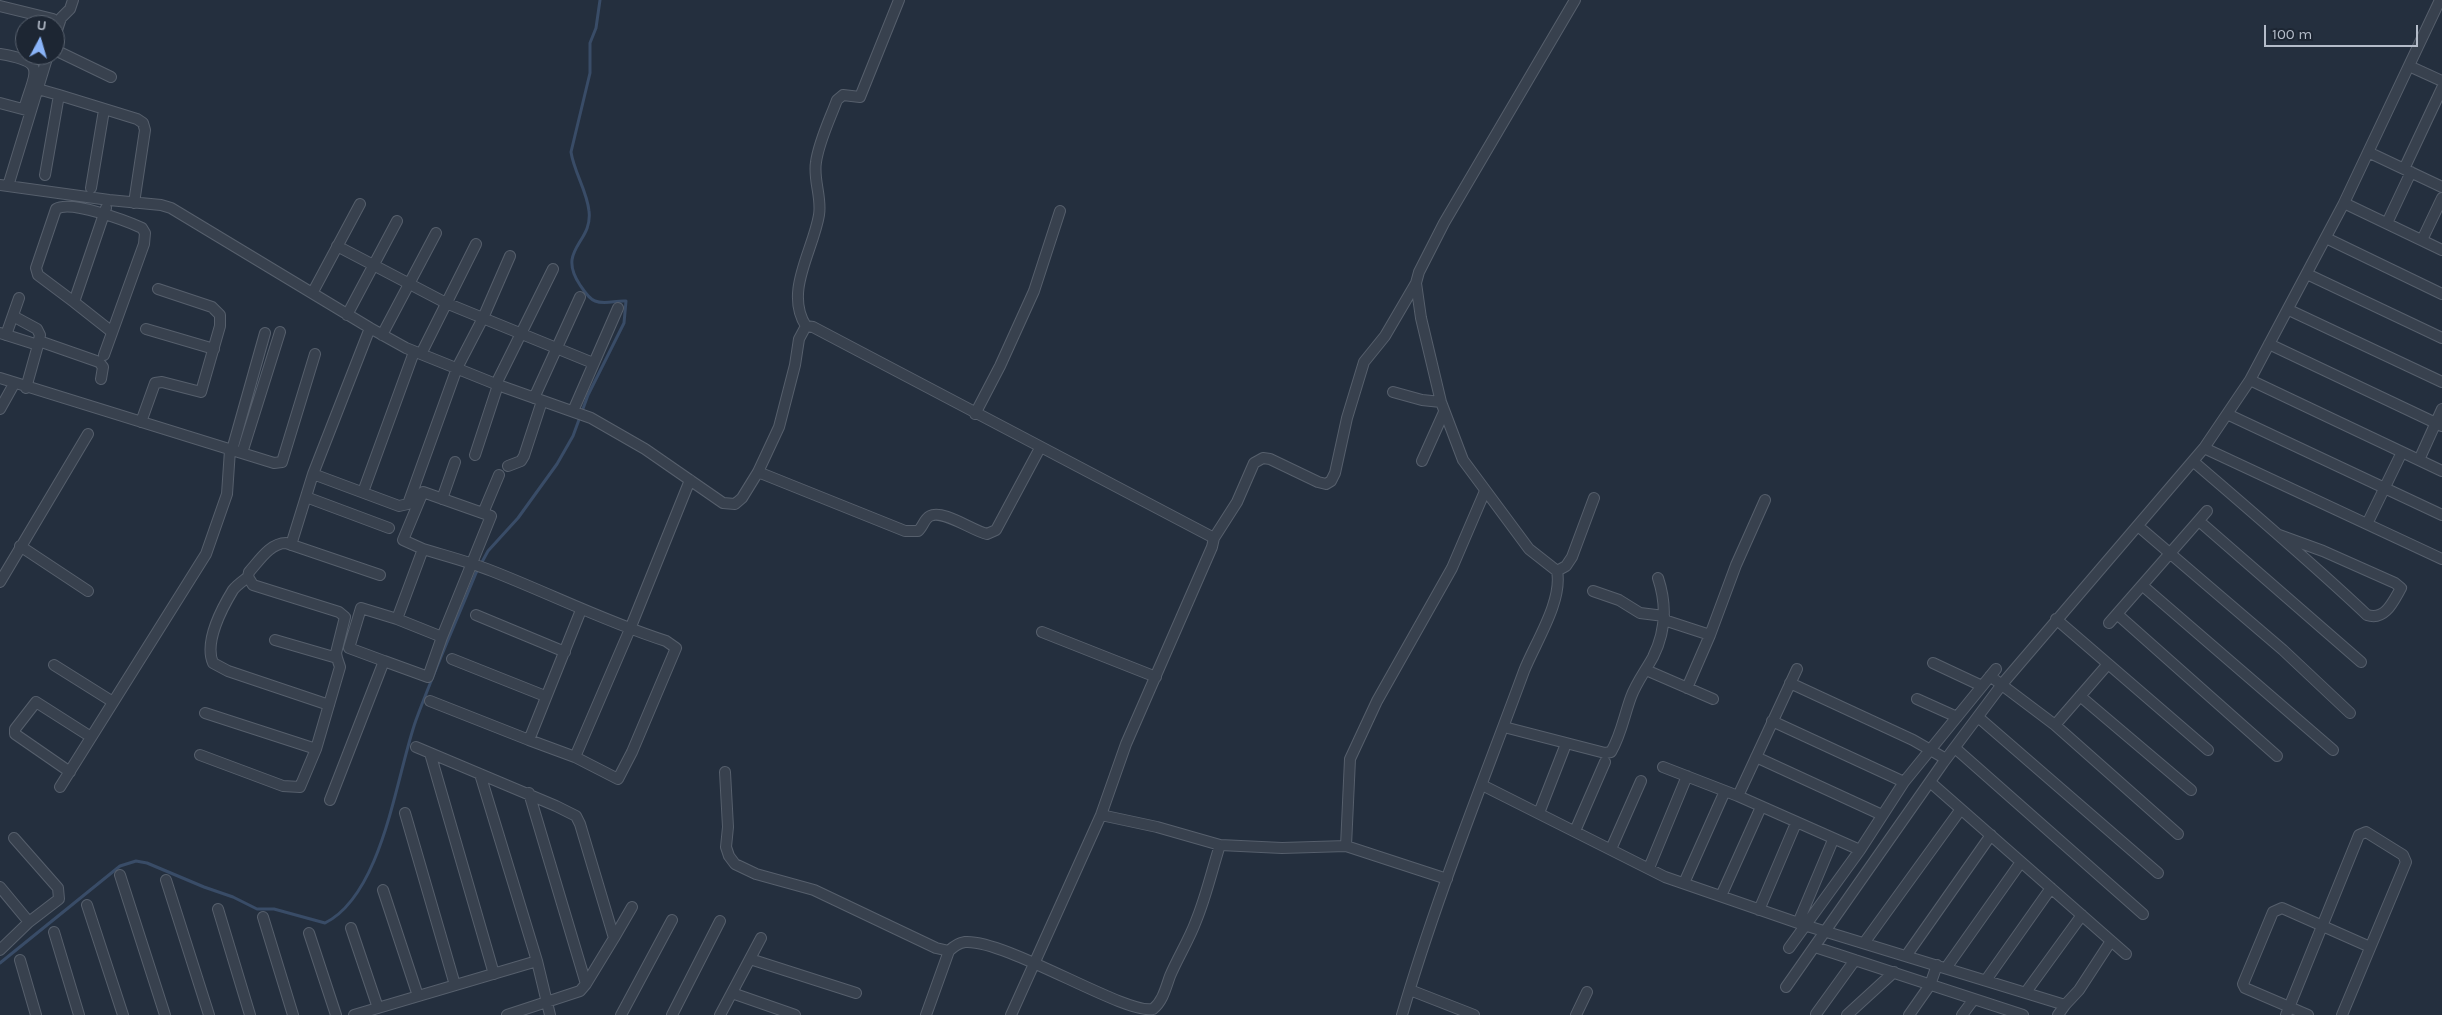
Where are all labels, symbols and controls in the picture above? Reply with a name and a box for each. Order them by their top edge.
north arrow [15,15,65,65]
scale bar [2267,15,2421,47]
text: U [36,17,47,35]
text: 100 m [2272,25,2312,43]

